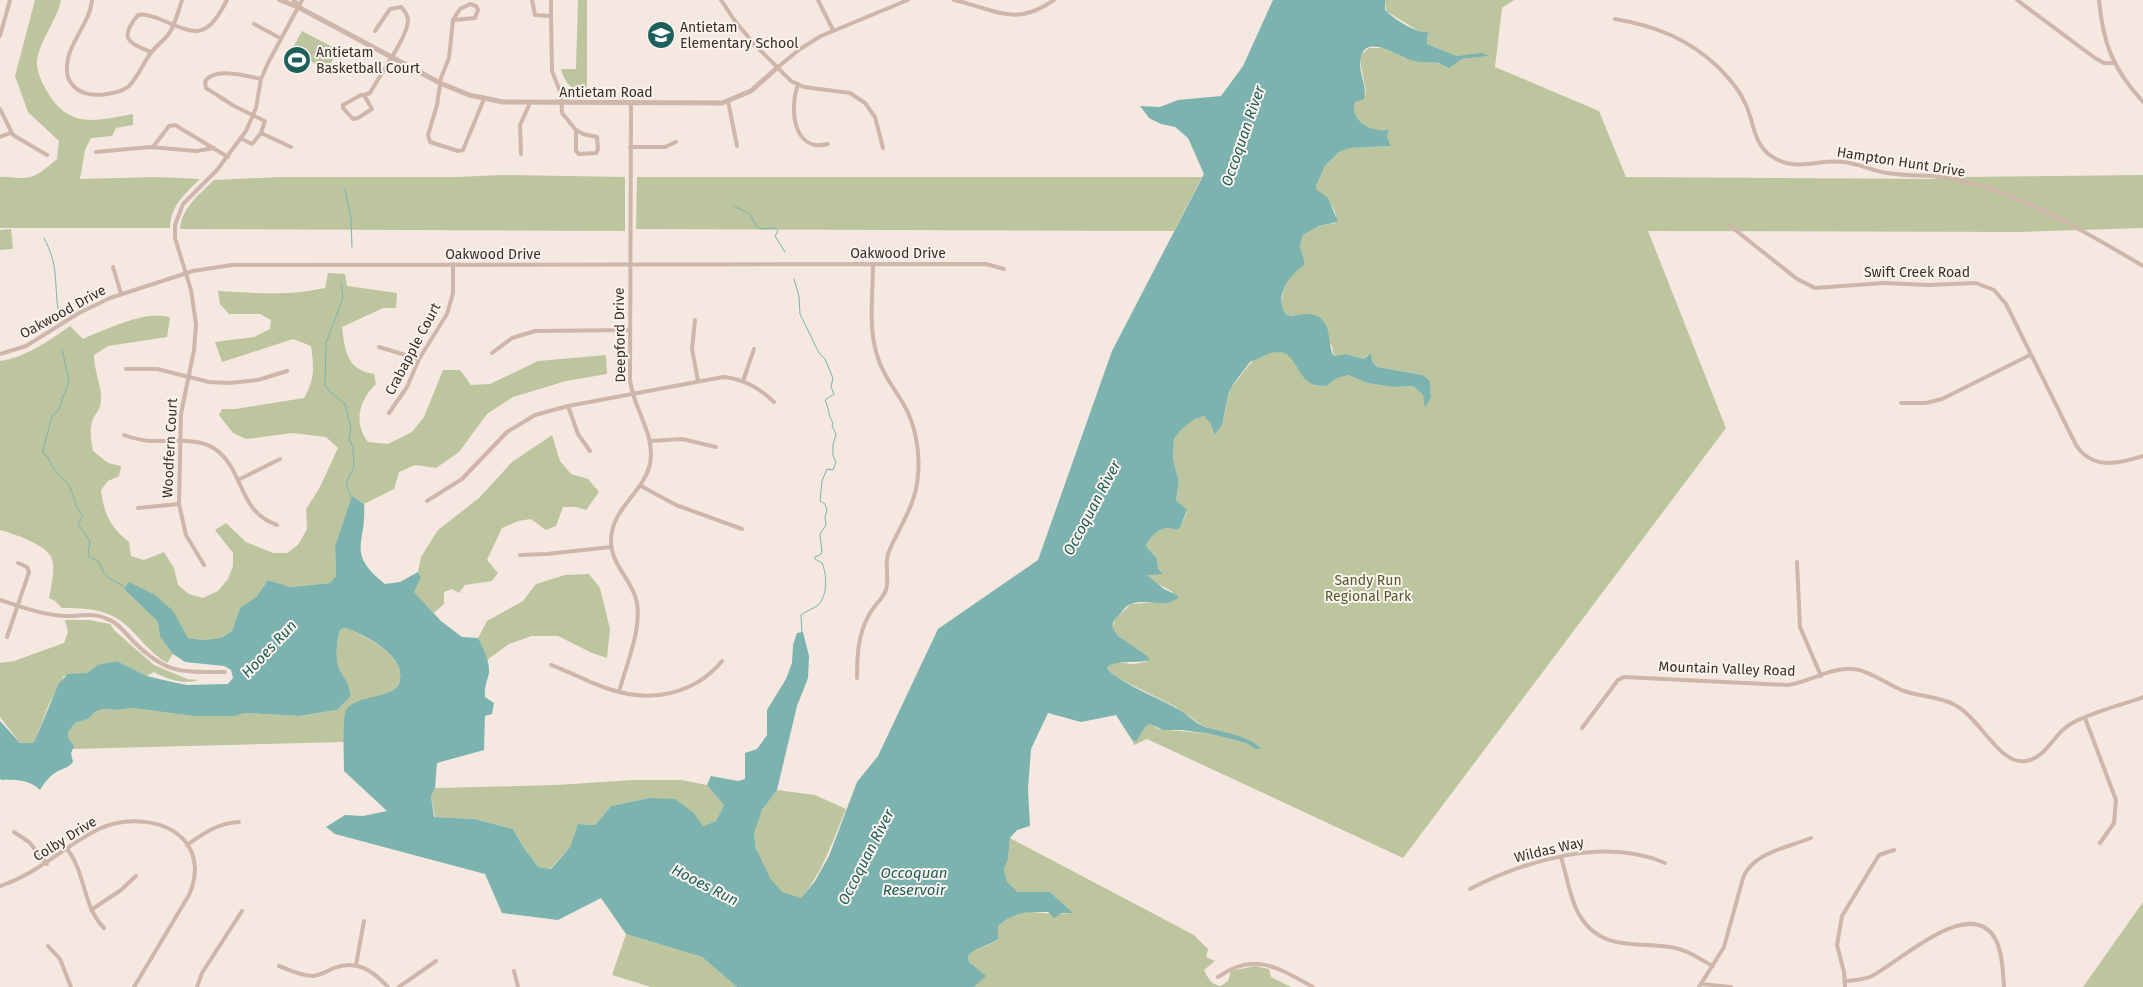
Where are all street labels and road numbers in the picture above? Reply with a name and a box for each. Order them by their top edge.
street label: Antietam Road [559,84,653,101]
street label: Hampton Hunt Drive [1836,143,1966,181]
street label: Oakwood Drive [850,245,946,262]
street label: Oakwood Drive [445,246,541,263]
street label: Swift Creek Road [1864,264,1970,281]
street label: Oakwood Drive [17,281,109,343]
street label: Deepford Drive [611,287,629,383]
street label: Crabapple Court [381,299,445,398]
street label: Woodfern Court [159,397,181,498]
street label: Mountain Valley Road [1658,658,1796,680]
street label: Colby Drive [30,813,100,865]
street label: Wildas Way [1512,834,1586,866]

